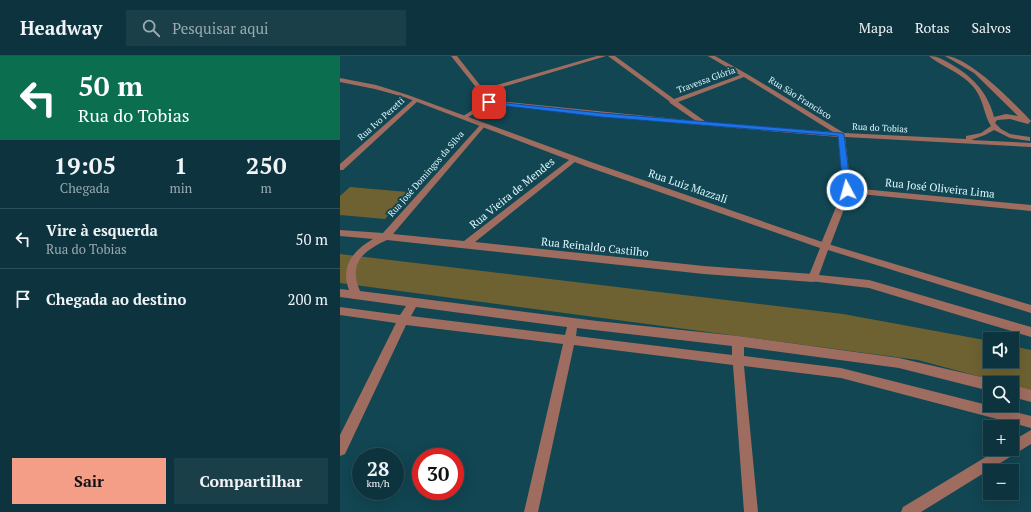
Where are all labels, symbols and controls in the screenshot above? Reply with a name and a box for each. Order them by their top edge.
search box [126,10,406,46]
text: Headway [20,15,102,40]
icon: search [140,17,162,39]
text: Pesquisar aqui [172,18,269,38]
text: Mapa [859,18,893,37]
text: Rotas [915,18,950,37]
text: Salvos [972,18,1011,37]
street label: Travessa Glória [675,64,737,96]
text: 50 m [78,67,143,104]
icon: left [12,72,64,124]
street label: Rua São Francisco [766,74,834,122]
pin [472,85,506,119]
icon: arrive [478,91,500,113]
street label: Rua Ivo Peretti [355,94,407,143]
text: Rua do Tobias [78,103,190,127]
street label: Rua do Tobias [852,121,908,135]
street label: Rua José Domingos da Silva [385,128,467,220]
text: 19:05 [53,149,116,181]
text: 1 [174,149,188,181]
text: 250 [246,149,286,181]
street label: Rua Vieira de Mendes [467,154,558,232]
street label: Rua Luiz Mazzali [646,166,730,206]
position arrow [826,169,868,211]
street label: Rua José Oliveira Lima [884,175,996,201]
text: Chegada [60,179,110,197]
text: min [169,179,192,197]
text: m [261,179,272,197]
text: Vire à esquerda [46,220,158,240]
icon: left [12,228,34,250]
text: 50 m [295,229,328,249]
street label: Rua Reinaldo Castilho [541,234,649,260]
text: Rua do Tobias [46,240,127,258]
icon: arrive [12,288,34,310]
text: Chegada ao destino [46,289,186,309]
text: 200 m [287,289,328,309]
map controls [983,332,1019,500]
button: sound [983,332,1019,368]
button: search [983,376,1019,412]
button: + [983,420,1019,456]
speed limit sign: 30 [412,448,464,500]
text: 28 [367,455,389,482]
button: Sair [12,458,166,504]
button: Compartilhar [174,458,328,504]
button: − [983,464,1019,500]
text: km/h [366,477,390,490]

